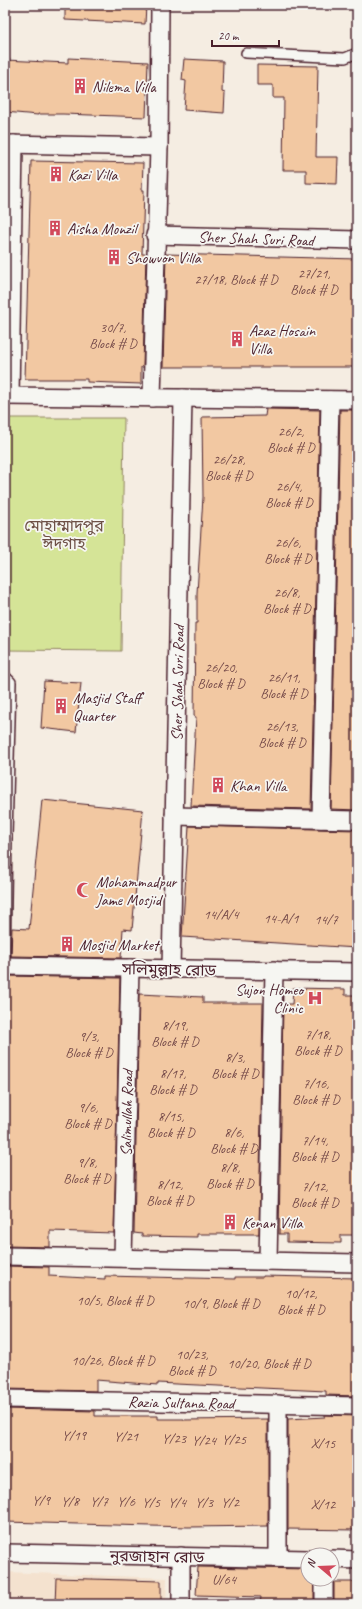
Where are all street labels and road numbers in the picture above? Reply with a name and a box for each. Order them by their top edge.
street label: Sher Shah Suri Road [198,227,317,251]
street label: Sher Shah Suri Road [167,622,189,741]
street label: সলিমুল্লাহ রোড [121,959,217,981]
street label: Salimullah Road [116,1067,138,1156]
street label: Razia Sultana Road [128,1392,237,1414]
street label: নুরজাহান রোড [109,1546,205,1568]

